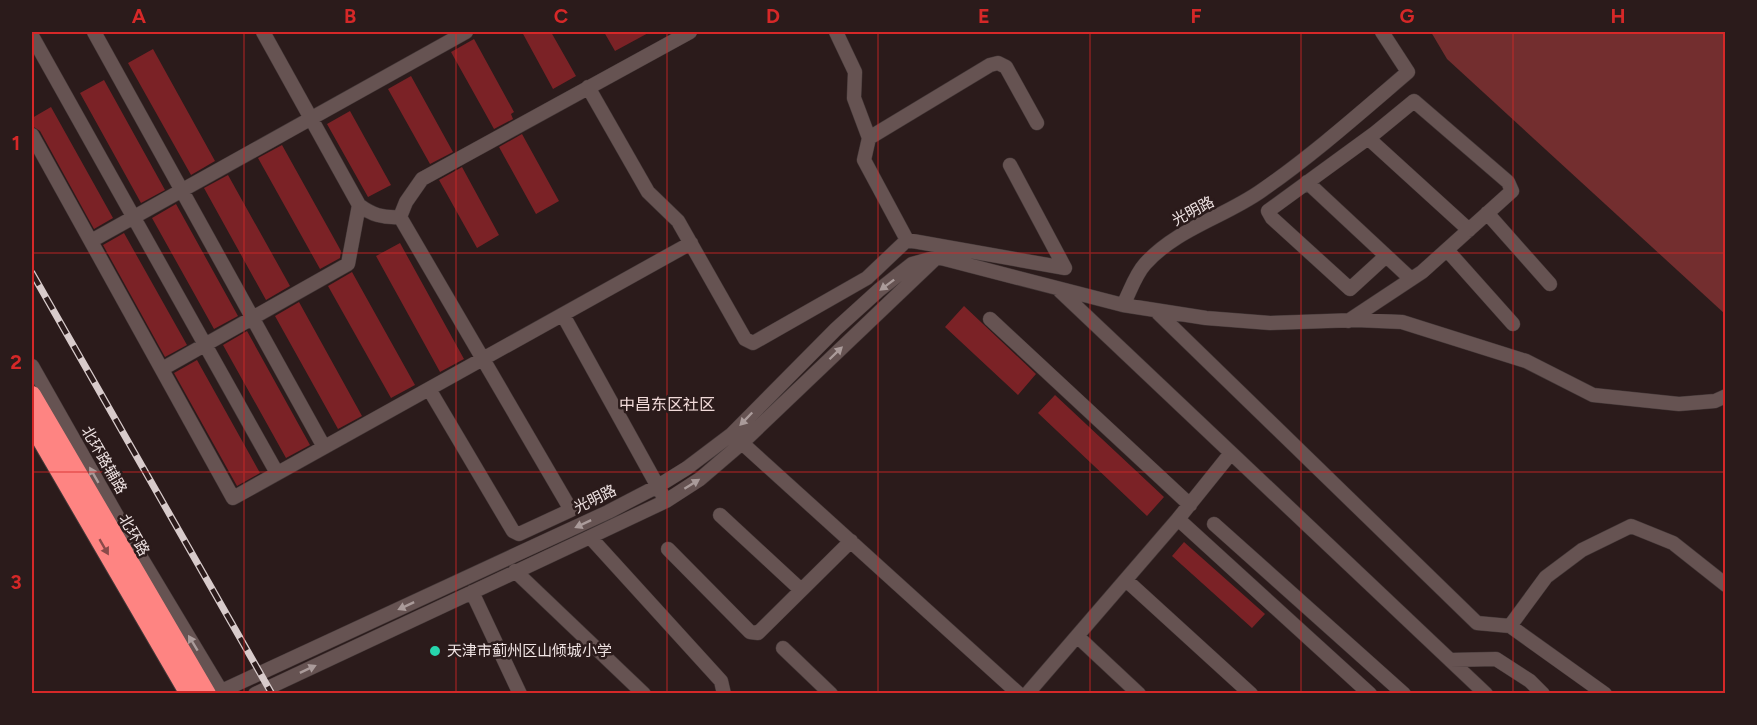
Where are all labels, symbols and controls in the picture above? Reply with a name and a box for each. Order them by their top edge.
text: A [132,4,147,28]
text: B [344,4,356,28]
text: C [554,4,568,28]
text: D [766,4,780,28]
text: E [978,4,990,28]
text: F [1190,4,1202,28]
text: G [1400,4,1415,28]
text: H [1611,4,1626,28]
text: 1 [12,131,20,155]
street label: 光明路 [1169,192,1217,230]
one-way arrow [879,278,894,290]
one-way arrow [828,347,842,361]
text: 2 [10,350,22,374]
district label: 中昌东区社区 [619,395,715,414]
one-way arrow [739,412,753,426]
street label: 北环路辅路 [77,423,131,497]
one-way arrow [89,466,99,483]
one-way arrow [684,479,700,490]
street label: 光明路 [571,481,619,517]
street label: 北环路 [115,511,153,559]
one-way arrow [574,519,591,528]
one-way arrow [98,539,109,555]
text: 3 [10,570,22,594]
one-way arrow [397,601,414,610]
one-way arrow [187,635,198,651]
place label: 天津市蓟州区山倾城小学 [447,642,612,660]
marker: 天津市蓟州区山倾城小学 [428,644,442,658]
one-way arrow [299,664,316,673]

